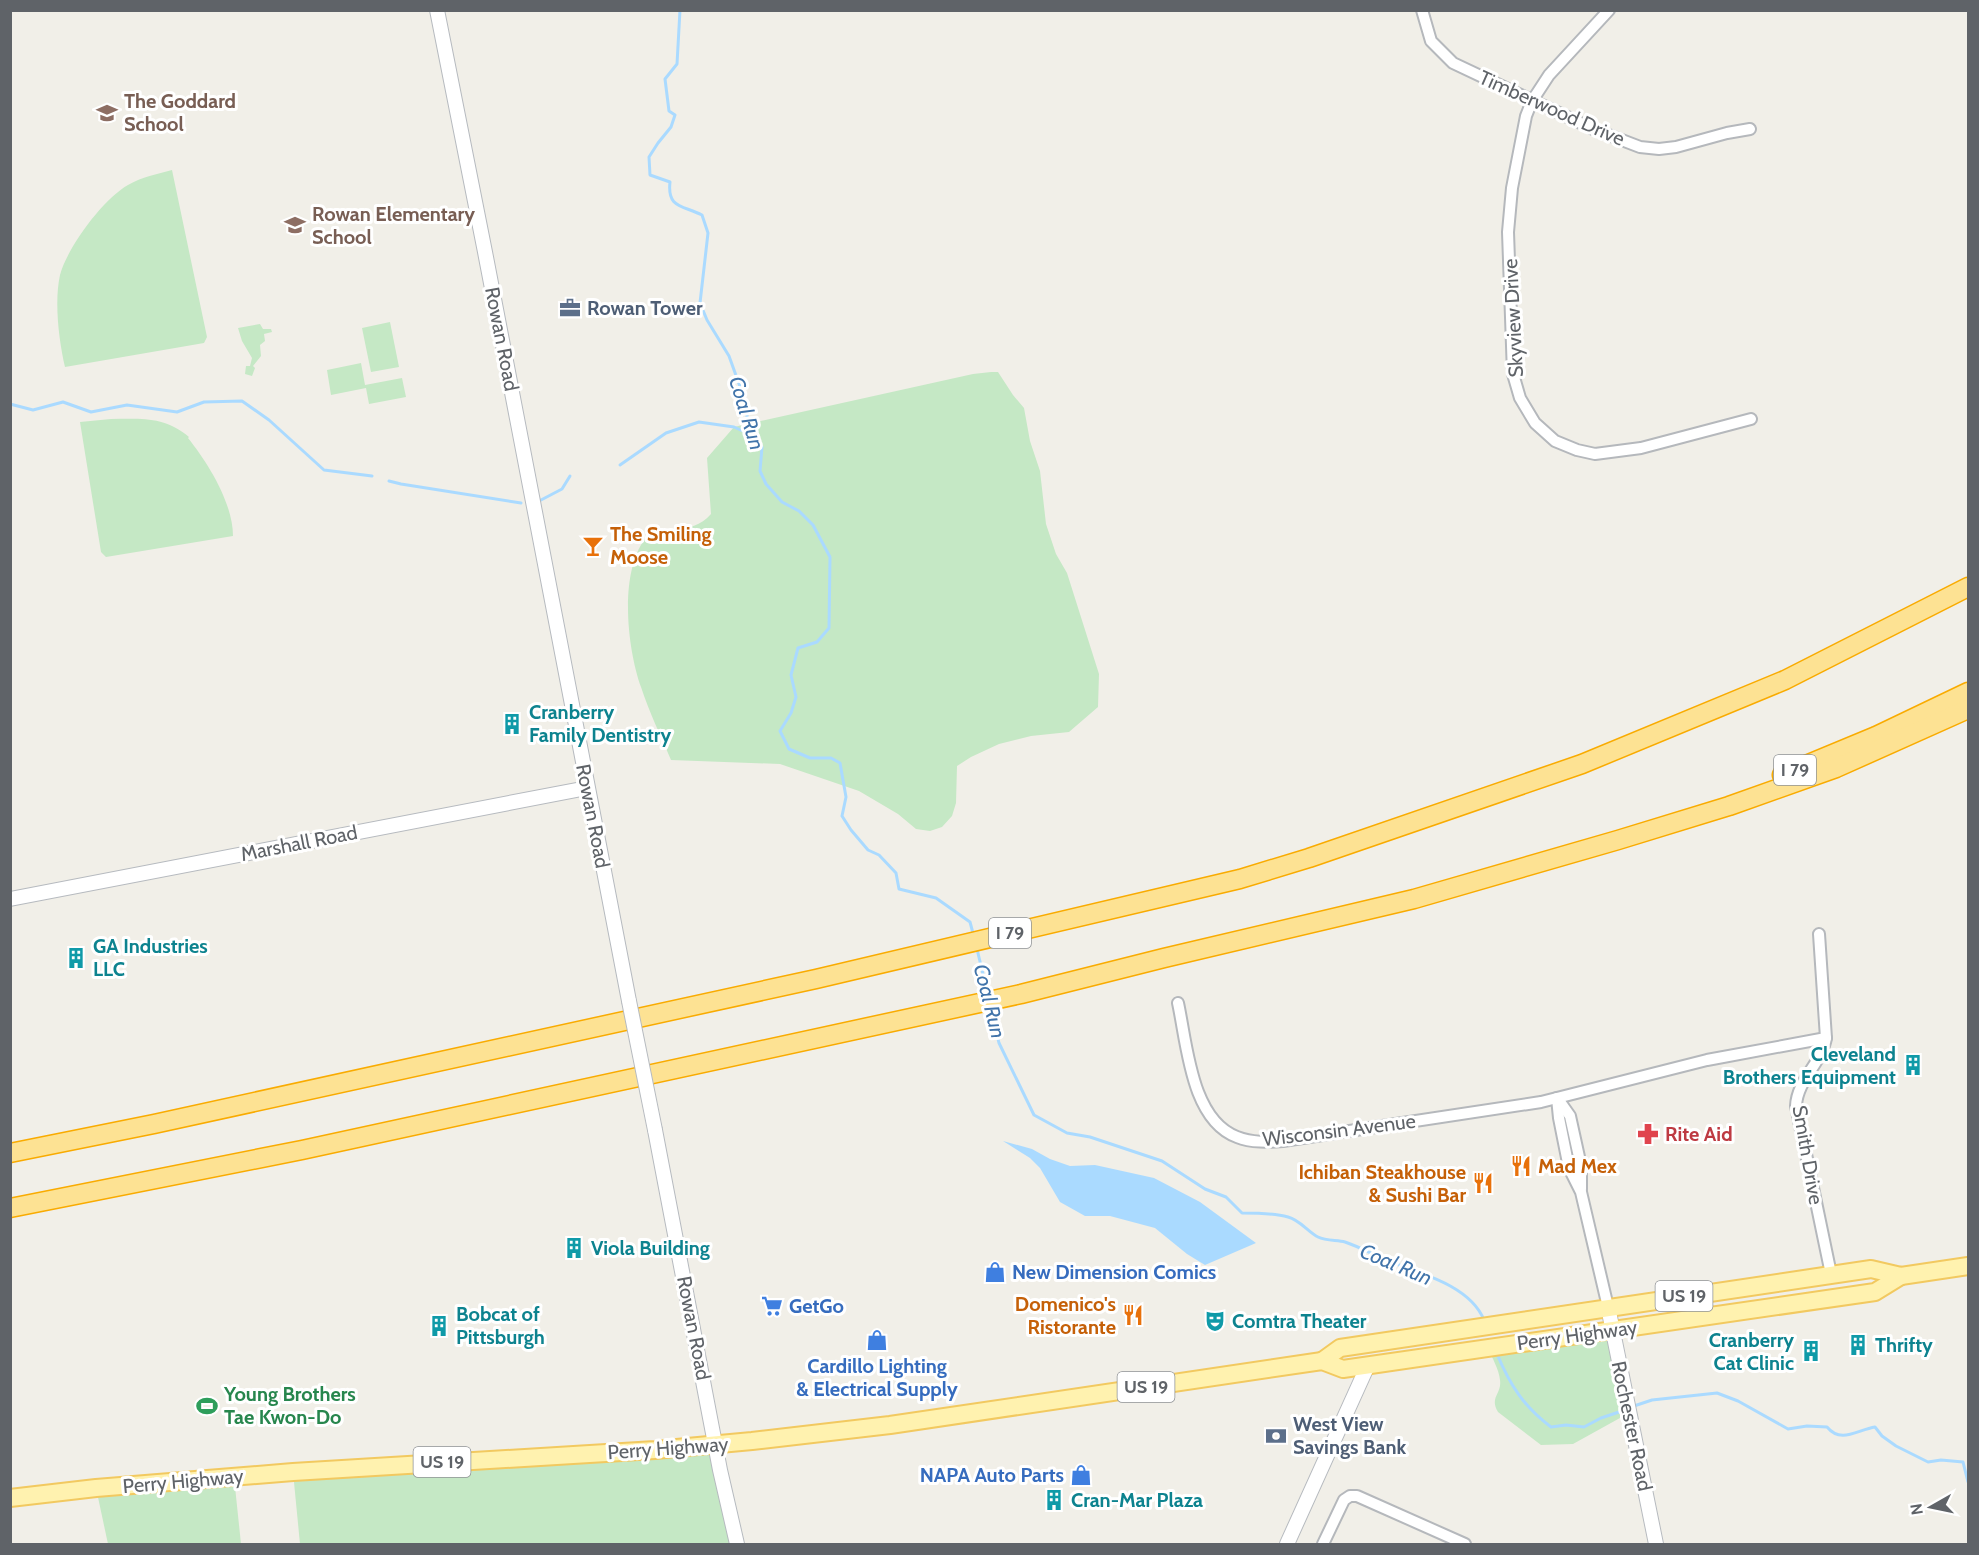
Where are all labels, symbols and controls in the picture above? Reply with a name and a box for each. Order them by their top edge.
street label: Timberwood Drive [1476,65,1628,151]
place label: The Goddard School [124,89,236,136]
school or university icon: The Goddard School [95,101,119,125]
place label: Rowan Elementary School [312,202,475,249]
school or university icon: Rowan Elementary School [283,213,307,237]
street label: Skyview Drive [1498,258,1528,378]
street label: Rowan Road [480,285,524,393]
office icon: Rowan Tower [558,296,582,320]
place label: Rowan Tower [587,296,703,320]
water label: Coal Run [724,373,770,453]
place label: The Smiling Moose [610,522,712,569]
bar icon: The Smiling Moose [581,534,605,558]
place label: Cranberry Family Dentistry [529,700,671,747]
building icon: Cranberry Family Dentistry [500,712,524,736]
road number: I 79 [1774,755,1816,785]
street label: Rowan Road [571,762,615,870]
street label: Marshall Road [239,820,359,866]
road number: I 79 [989,918,1031,948]
place label: GA Industries LLC [93,934,208,981]
building icon: GA Industries LLC [64,946,88,970]
water label: Coal Run [969,961,1011,1041]
place label: Cleveland Brothers Equipment [1723,1042,1896,1089]
building icon: Cleveland Brothers Equipment [1901,1053,1925,1077]
street label: Smith Drive [1787,1104,1829,1206]
street label: Wisconsin Avenue [1261,1109,1417,1151]
pharmacy icon: Rite Aid [1636,1122,1660,1146]
place label: Rite Aid [1665,1122,1733,1146]
restaurant icon: Mad Mex [1509,1154,1533,1178]
place label: Mad Mex [1538,1154,1617,1178]
place label: Ichiban Steakhouse & Sushi Bar [1298,1160,1466,1207]
restaurant icon: Ichiban Steakhouse & Sushi Bar [1471,1171,1495,1195]
building icon: Viola Building [562,1236,586,1260]
place label: Viola Building [591,1236,710,1260]
water label: Coal Run [1356,1238,1436,1290]
shop icon: New Dimension Comics [983,1260,1007,1284]
place label: New Dimension Comics [1012,1260,1216,1284]
street label: Rowan Road [672,1274,716,1382]
road number: US 19 [1656,1281,1712,1311]
place label: Domenico's Ristorante [1015,1292,1116,1339]
supermarket icon: GetGo [760,1294,784,1318]
place label: GetGo [789,1294,844,1318]
place label: Bobcat of Pittsburgh [456,1302,545,1349]
restaurant icon: Domenico's Ristorante [1121,1303,1145,1327]
theatre icon: Comtra Theater [1203,1309,1227,1333]
place label: Comtra Theater [1232,1309,1367,1333]
building icon: Bobcat of Pittsburgh [427,1314,451,1338]
street label: Perry Highway [1515,1315,1639,1355]
shop icon: Cardillo Lighting & Electrical Supply [865,1328,889,1352]
place label: Cranberry Cat Clinic [1709,1328,1794,1375]
building icon: Thrifty [1846,1333,1870,1357]
place label: Thrifty [1875,1333,1933,1357]
building icon: Cranberry Cat Clinic [1799,1339,1823,1363]
place label: Cardillo Lighting & Electrical Supply [796,1354,958,1401]
street label: Rochester Road [1607,1359,1657,1493]
road number: US 19 [1118,1372,1174,1402]
place label: Young Brothers Tae Kwon-Do [223,1382,356,1429]
sports icon: Young Brothers Tae Kwon-Do [195,1394,219,1418]
place label: West View Savings Bank [1293,1412,1406,1459]
bank icon: West View Savings Bank [1264,1424,1288,1448]
street label: Perry Highway [607,1432,729,1464]
road number: US 19 [414,1447,470,1477]
place label: NAPA Auto Parts [920,1463,1064,1487]
shop icon: NAPA Auto Parts [1069,1463,1093,1487]
street label: Perry Highway [122,1464,244,1498]
north arrow [1901,1477,1961,1537]
building icon: Cran-Mar Plaza [1042,1488,1066,1512]
place label: Cran-Mar Plaza [1071,1488,1203,1512]
text: N [1906,1502,1927,1516]

